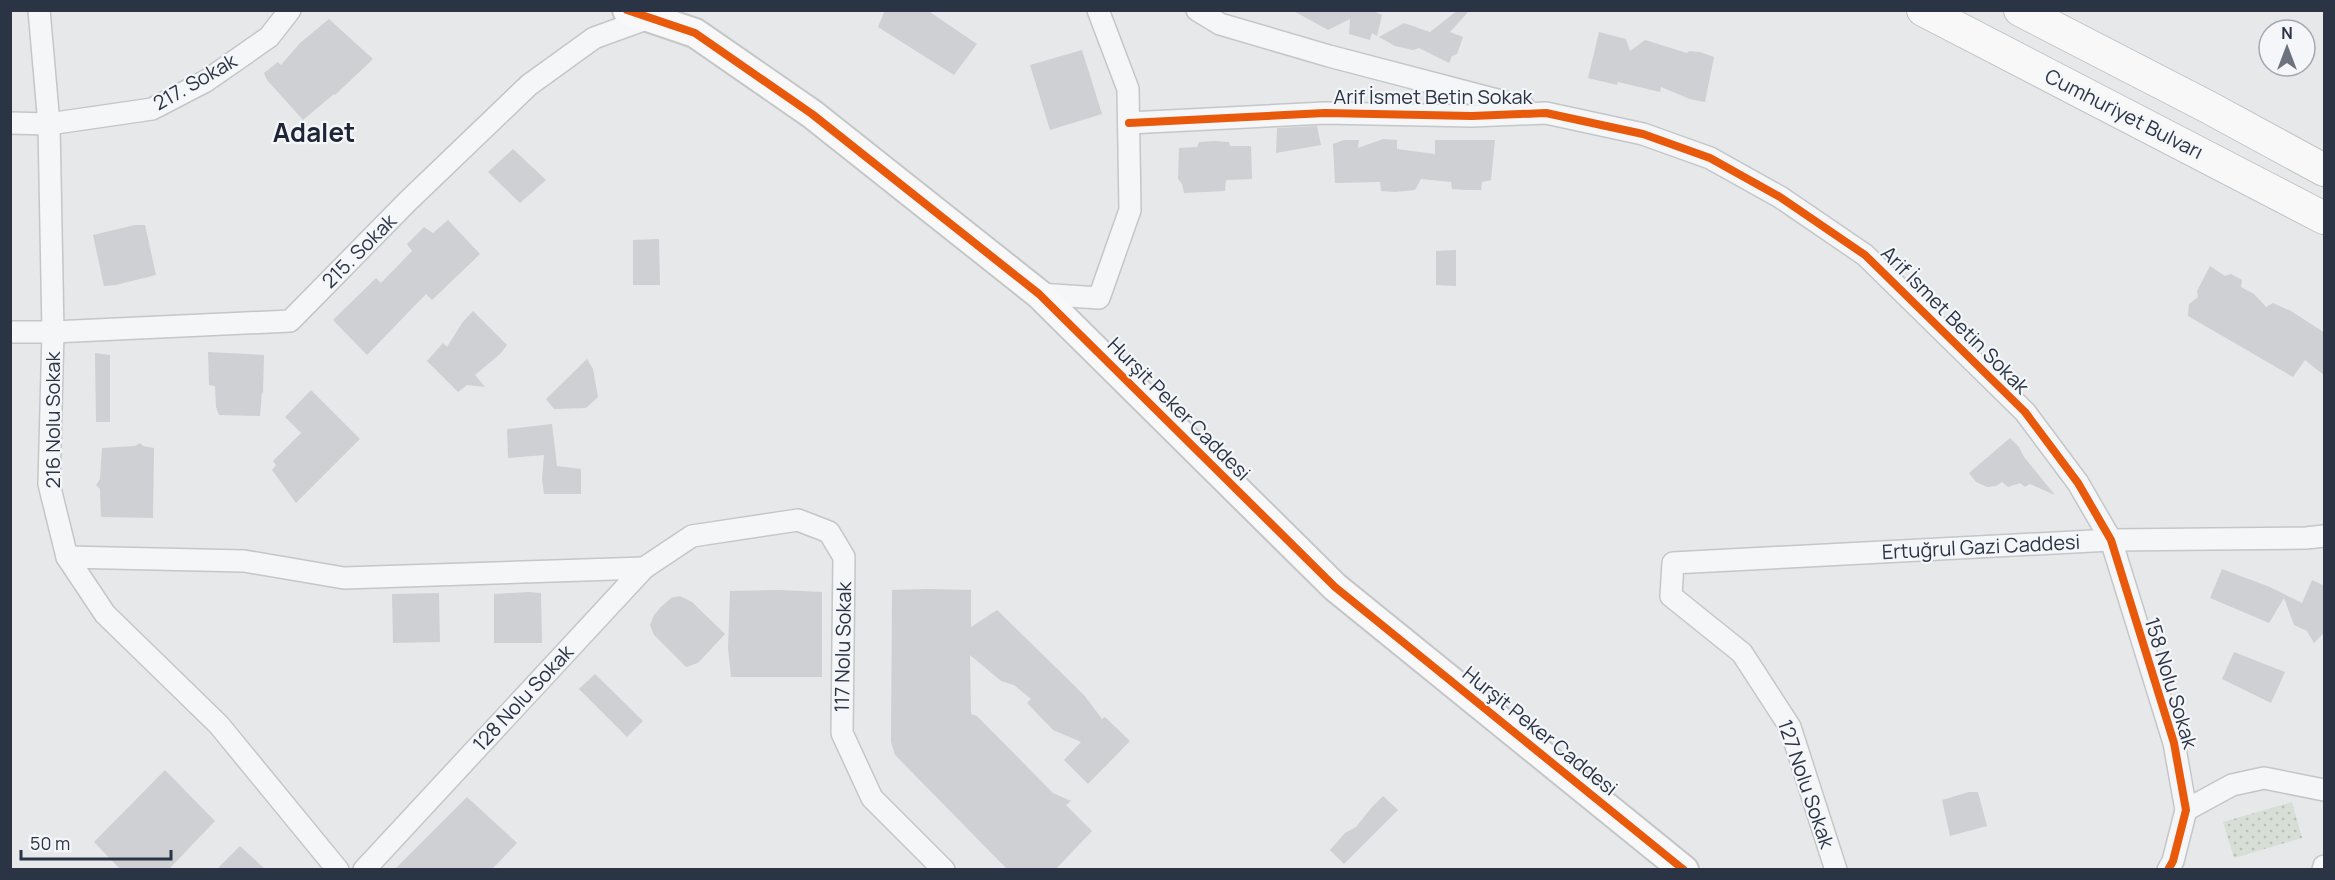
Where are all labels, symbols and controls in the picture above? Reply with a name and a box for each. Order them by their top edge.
north arrow [2257,18,2317,78]
text: N [2281,22,2293,44]
street label: 217. Sokak [148,46,242,116]
street label: Cumhuriyet Bulvarı [2041,62,2208,165]
street label: Arif İsmet Betin Sokak [1333,83,1534,110]
district label: Adalet [273,114,355,150]
street label: 215. Sokak [316,207,403,294]
street label: Arif İsmet Betin Sokak [1875,240,2036,400]
street label: Hurşit Peker Caddesi [1102,331,1257,486]
street label: 216 Nolu Sokak [39,351,66,488]
street label: Ertuğrul Gazi Caddesi [1881,528,2081,565]
street label: 117 Nolu Sokak [828,580,857,713]
street label: 158 Nolu Sokak [2139,614,2205,753]
street label: 128 Nolu Sokak [466,638,580,757]
street label: Hurşit Peker Caddesi [1457,660,1623,801]
street label: 127 Nolu Sokak [1772,716,1841,853]
scale bar [21,823,171,861]
text: 50 m [30,831,70,855]

